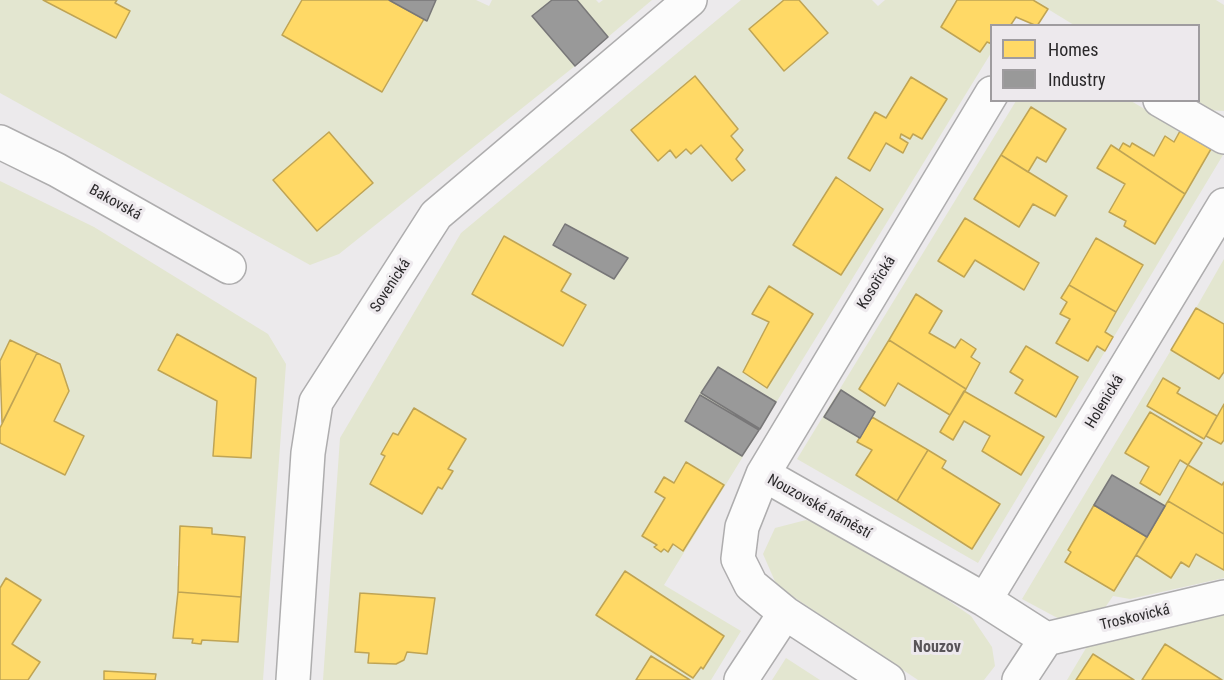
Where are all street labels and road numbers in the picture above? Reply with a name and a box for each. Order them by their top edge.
street label: Bakovská [86,181,144,225]
street label: Kosořická [854,253,900,313]
street label: Sovenická [367,256,415,316]
street label: Holenická [1082,372,1128,432]
street label: Nouzovské náměstí [764,471,874,543]
street label: Troskovická [1098,601,1172,635]

